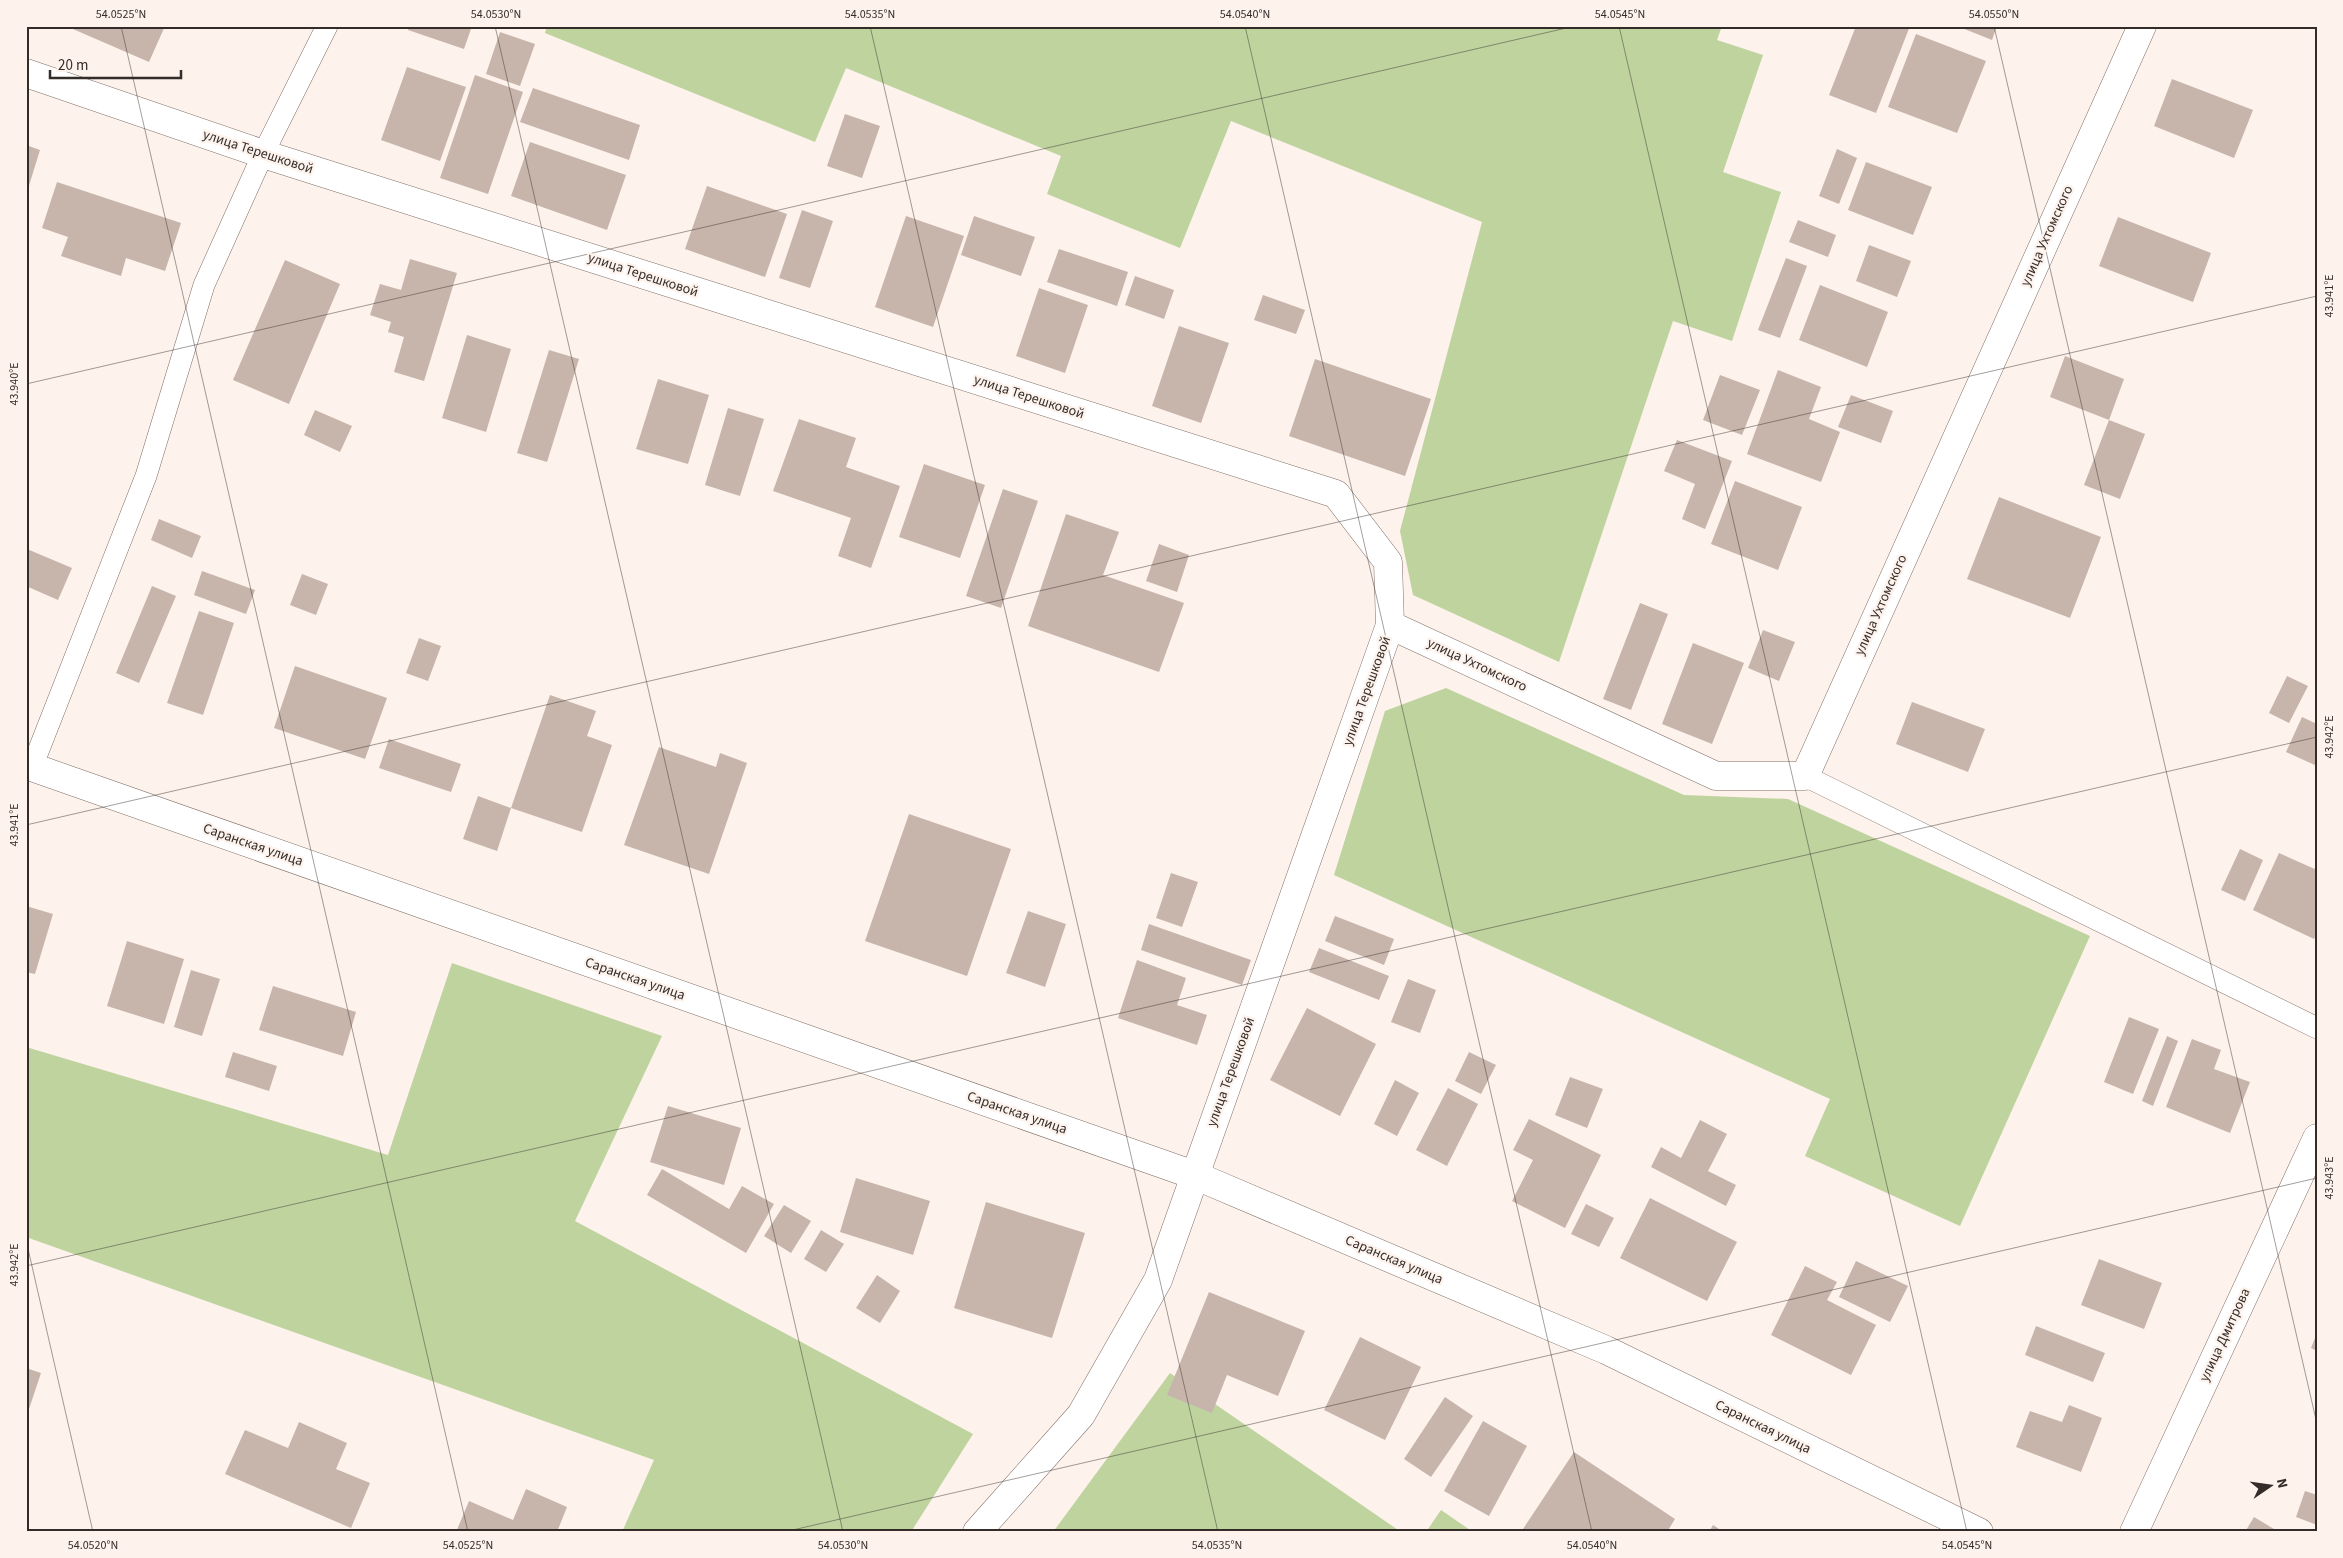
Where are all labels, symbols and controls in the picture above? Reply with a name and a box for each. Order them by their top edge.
text: 54.0525°N [96,6,146,23]
text: 54.0530°N [471,6,521,23]
text: 54.0535°N [845,6,895,23]
text: 54.0540°N [1220,6,1270,23]
text: 54.0545°N [1595,6,1645,23]
text: 54.0550°N [1969,6,2019,23]
scale bar [50,48,181,80]
text: 20 m [58,55,88,76]
street label: улица Терешковой [200,125,316,179]
street label: улица Ухтомского [2016,182,2078,290]
street label: улица Терешковой [585,248,701,302]
text: 43.941°E [2321,274,2338,318]
text: 43.940°E [6,362,23,406]
street label: улица Терешковой [971,370,1087,424]
street label: улица Ухтомского [1850,551,1912,659]
street label: улица Терешковой [1338,633,1396,749]
street label: улица Ухтомского [1424,633,1530,697]
text: 43.942°E [2321,715,2338,759]
text: 43.941°E [6,803,23,847]
street label: Саранская улица [200,819,306,871]
street label: Саранская улица [582,953,688,1005]
street label: улица Терешковой [1202,1014,1260,1130]
street label: Саранская улица [964,1087,1070,1139]
text: 43.943°E [2321,1156,2338,1200]
street label: Саранская улица [1342,1230,1446,1290]
text: 43.942°E [6,1243,23,1287]
street label: улица Дмитрова [2195,1285,2255,1385]
street label: Саранская улица [1712,1395,1814,1459]
north arrow [2246,1460,2296,1510]
text: N [2271,1477,2292,1490]
text: 54.0520°N [68,1537,118,1554]
text: 54.0525°N [443,1537,493,1554]
text: 54.0530°N [818,1537,868,1554]
text: 54.0535°N [1192,1537,1242,1554]
text: 54.0540°N [1567,1537,1617,1554]
text: 54.0545°N [1942,1537,1992,1554]

